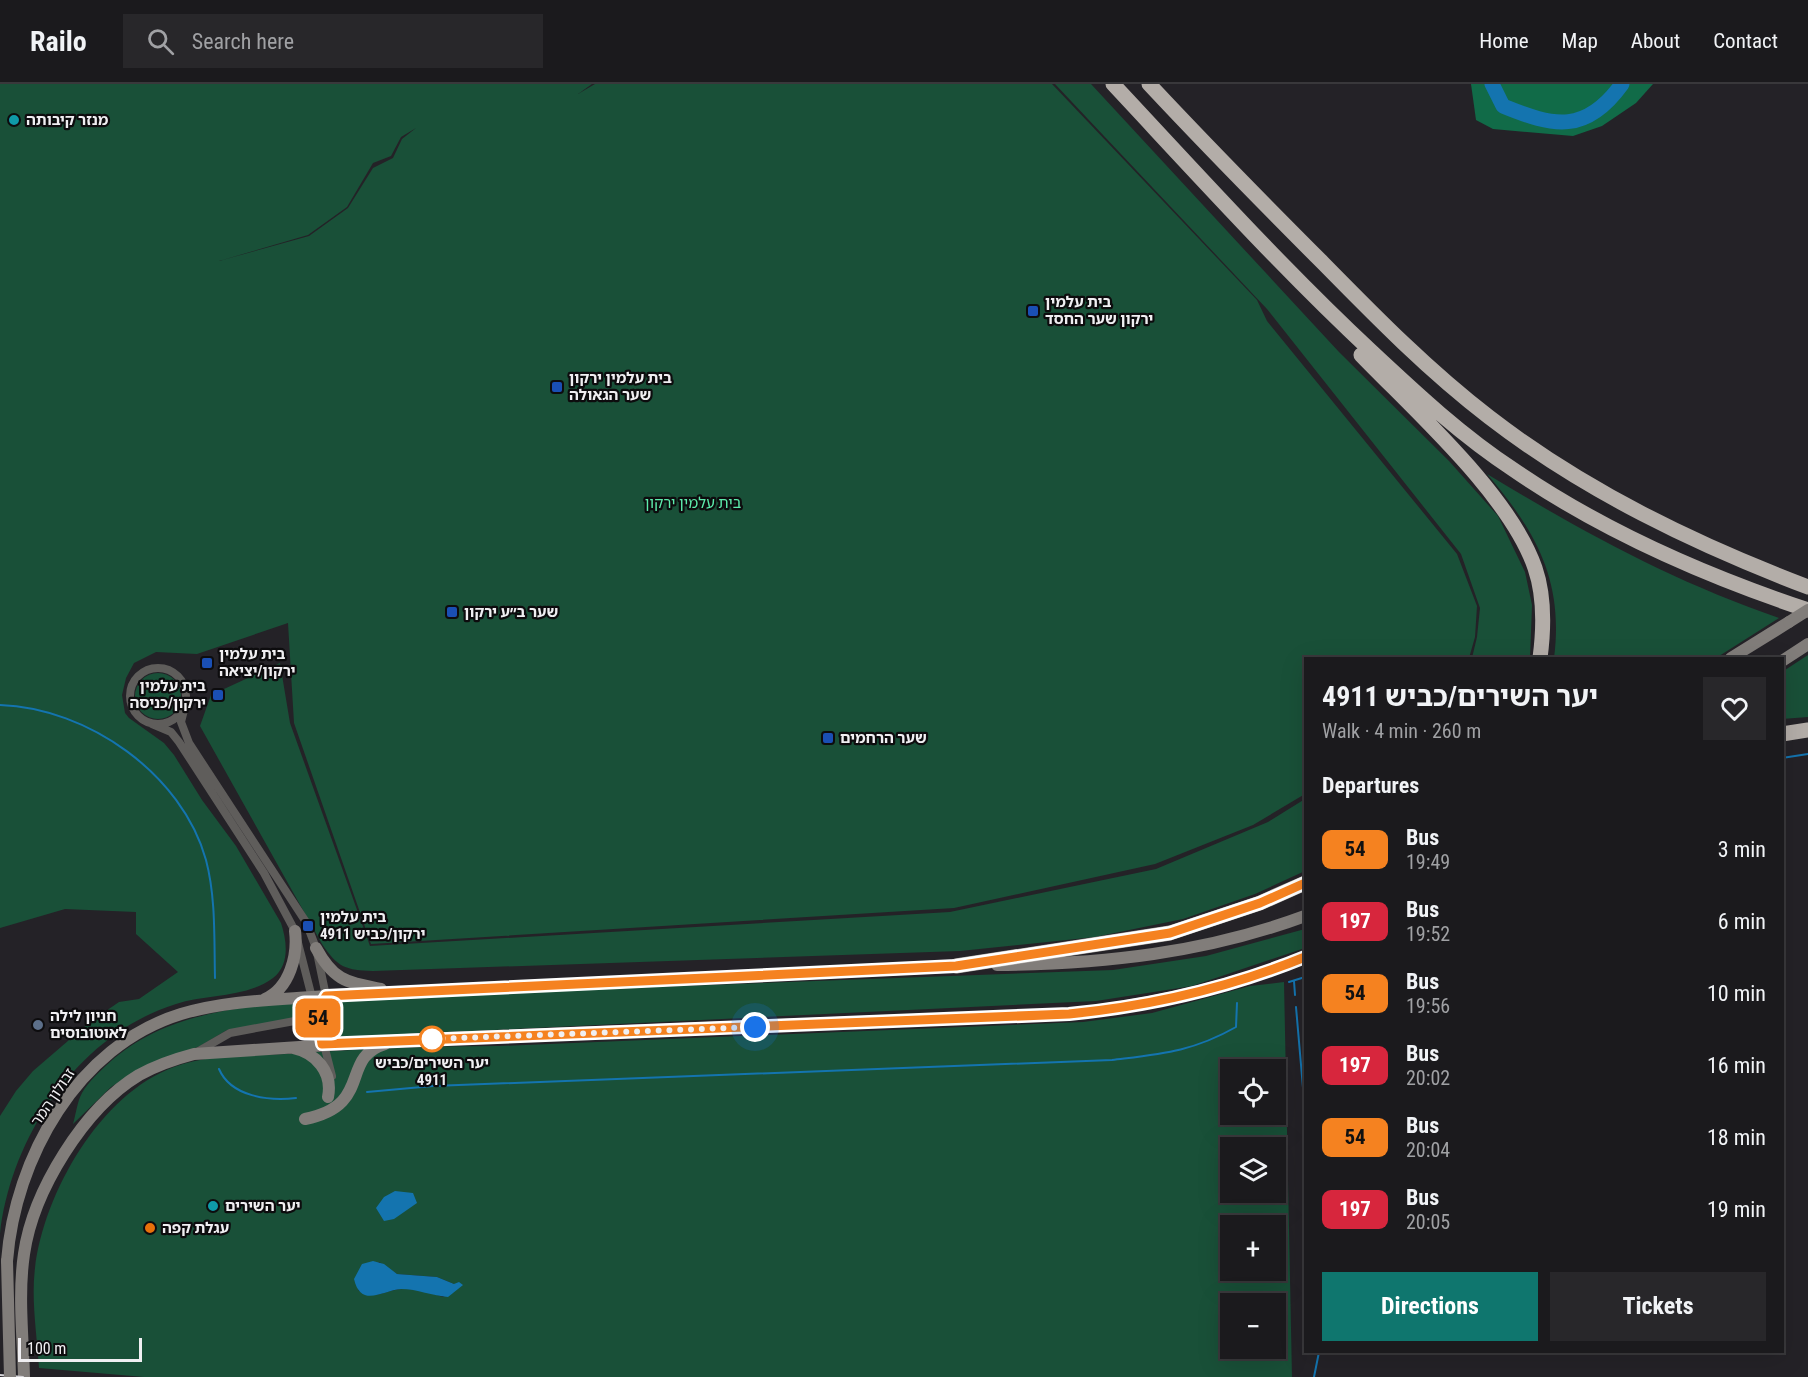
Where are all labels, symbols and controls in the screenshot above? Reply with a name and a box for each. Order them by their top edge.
search box [123,14,543,68]
text: Railo [30,25,87,58]
icon: search [144,25,177,58]
text: Search here [192,29,294,54]
text: Home [1479,29,1529,53]
text: Map [1562,29,1598,53]
text: About [1631,29,1680,53]
text: Contact [1713,29,1778,53]
place label: מנזר קיבותה [26,111,109,129]
marker: מנזר קיבותה [7,113,21,127]
place label: בית עלמין ירקון שער החסד [1045,293,1153,328]
marker: בית עלמין ירקון שער החסד [1026,304,1040,318]
place label: בית עלמין ירקון שער הגאולה [569,369,672,404]
marker: בית עלמין ירקון שער הגאולה [550,380,564,394]
park label: בית עלמין ירקון [645,494,742,512]
place label: שער ב״ע ירקון [464,603,558,621]
marker: שער ב״ע ירקון [445,605,459,619]
place label: בית עלמין ירקון/יציאה [219,645,296,680]
marker: בית עלמין ירקון/יציאה [200,656,214,670]
place label: בית עלמין ירקון/כניסה [129,677,206,712]
button: heart [1703,677,1766,740]
text: יער השירים/כביש 4911 [1322,680,1598,713]
marker: בית עלמין ירקון/כניסה [211,688,225,702]
text: Walk · 4 min · 260 m [1322,719,1481,743]
place label: שער הרחמים [840,729,927,747]
marker: שער הרחמים [821,731,835,745]
text: Departures [1322,773,1419,798]
text: Bus [1406,825,1439,850]
text: 54 [1344,837,1366,861]
text: 3 min [1718,837,1766,862]
text: 19:49 [1406,850,1450,874]
text: Bus [1406,897,1439,922]
place label: בית עלמין ירקון/כביש 4911 [320,908,425,943]
text: 197 [1339,909,1371,933]
text: 6 min [1718,909,1766,934]
marker: בית עלמין ירקון/כביש 4911 [301,919,315,933]
text: 19:52 [1406,922,1450,946]
text: Bus [1406,969,1439,994]
text: 54 [1344,981,1366,1005]
text: 10 min [1707,981,1766,1006]
text: 19:56 [1406,994,1450,1018]
line badge: 54 [291,998,345,1038]
text: 54 [307,1006,329,1030]
place label: חניון לילה לאוטובוסים [50,1007,127,1042]
your location [740,1012,770,1042]
marker: חניון לילה לאוטובוסים [31,1018,45,1032]
marker: יער השירים/כביש 4911 [419,1026,445,1052]
text: Bus [1406,1041,1439,1066]
text: 197 [1339,1053,1371,1077]
text: 16 min [1707,1053,1766,1078]
place label: יער השירים/כביש 4911 [375,1054,489,1089]
map controls [1220,1059,1286,1359]
button: locate [1220,1059,1286,1125]
street label: זבולון המר [27,1065,79,1129]
text: 20:02 [1406,1066,1450,1090]
text: Bus [1406,1113,1439,1138]
text: 54 [1344,1125,1366,1149]
text: 18 min [1707,1125,1766,1150]
button: layers [1220,1137,1286,1203]
text: 20:04 [1406,1138,1450,1162]
text: Bus [1406,1185,1439,1210]
place label: יער השירים [225,1197,301,1215]
text: 197 [1339,1197,1371,1221]
text: 19 min [1707,1197,1766,1222]
marker: יער השירים [206,1199,220,1213]
text: 20:05 [1406,1210,1450,1234]
button: + [1220,1215,1286,1281]
place label: עגלת קפה [162,1219,229,1237]
marker: עגלת קפה [143,1221,157,1235]
button: Directions [1322,1272,1538,1341]
button: Tickets [1550,1272,1766,1341]
button: − [1220,1293,1286,1359]
scale bar [18,1335,142,1362]
text: 100 m [27,1339,66,1358]

